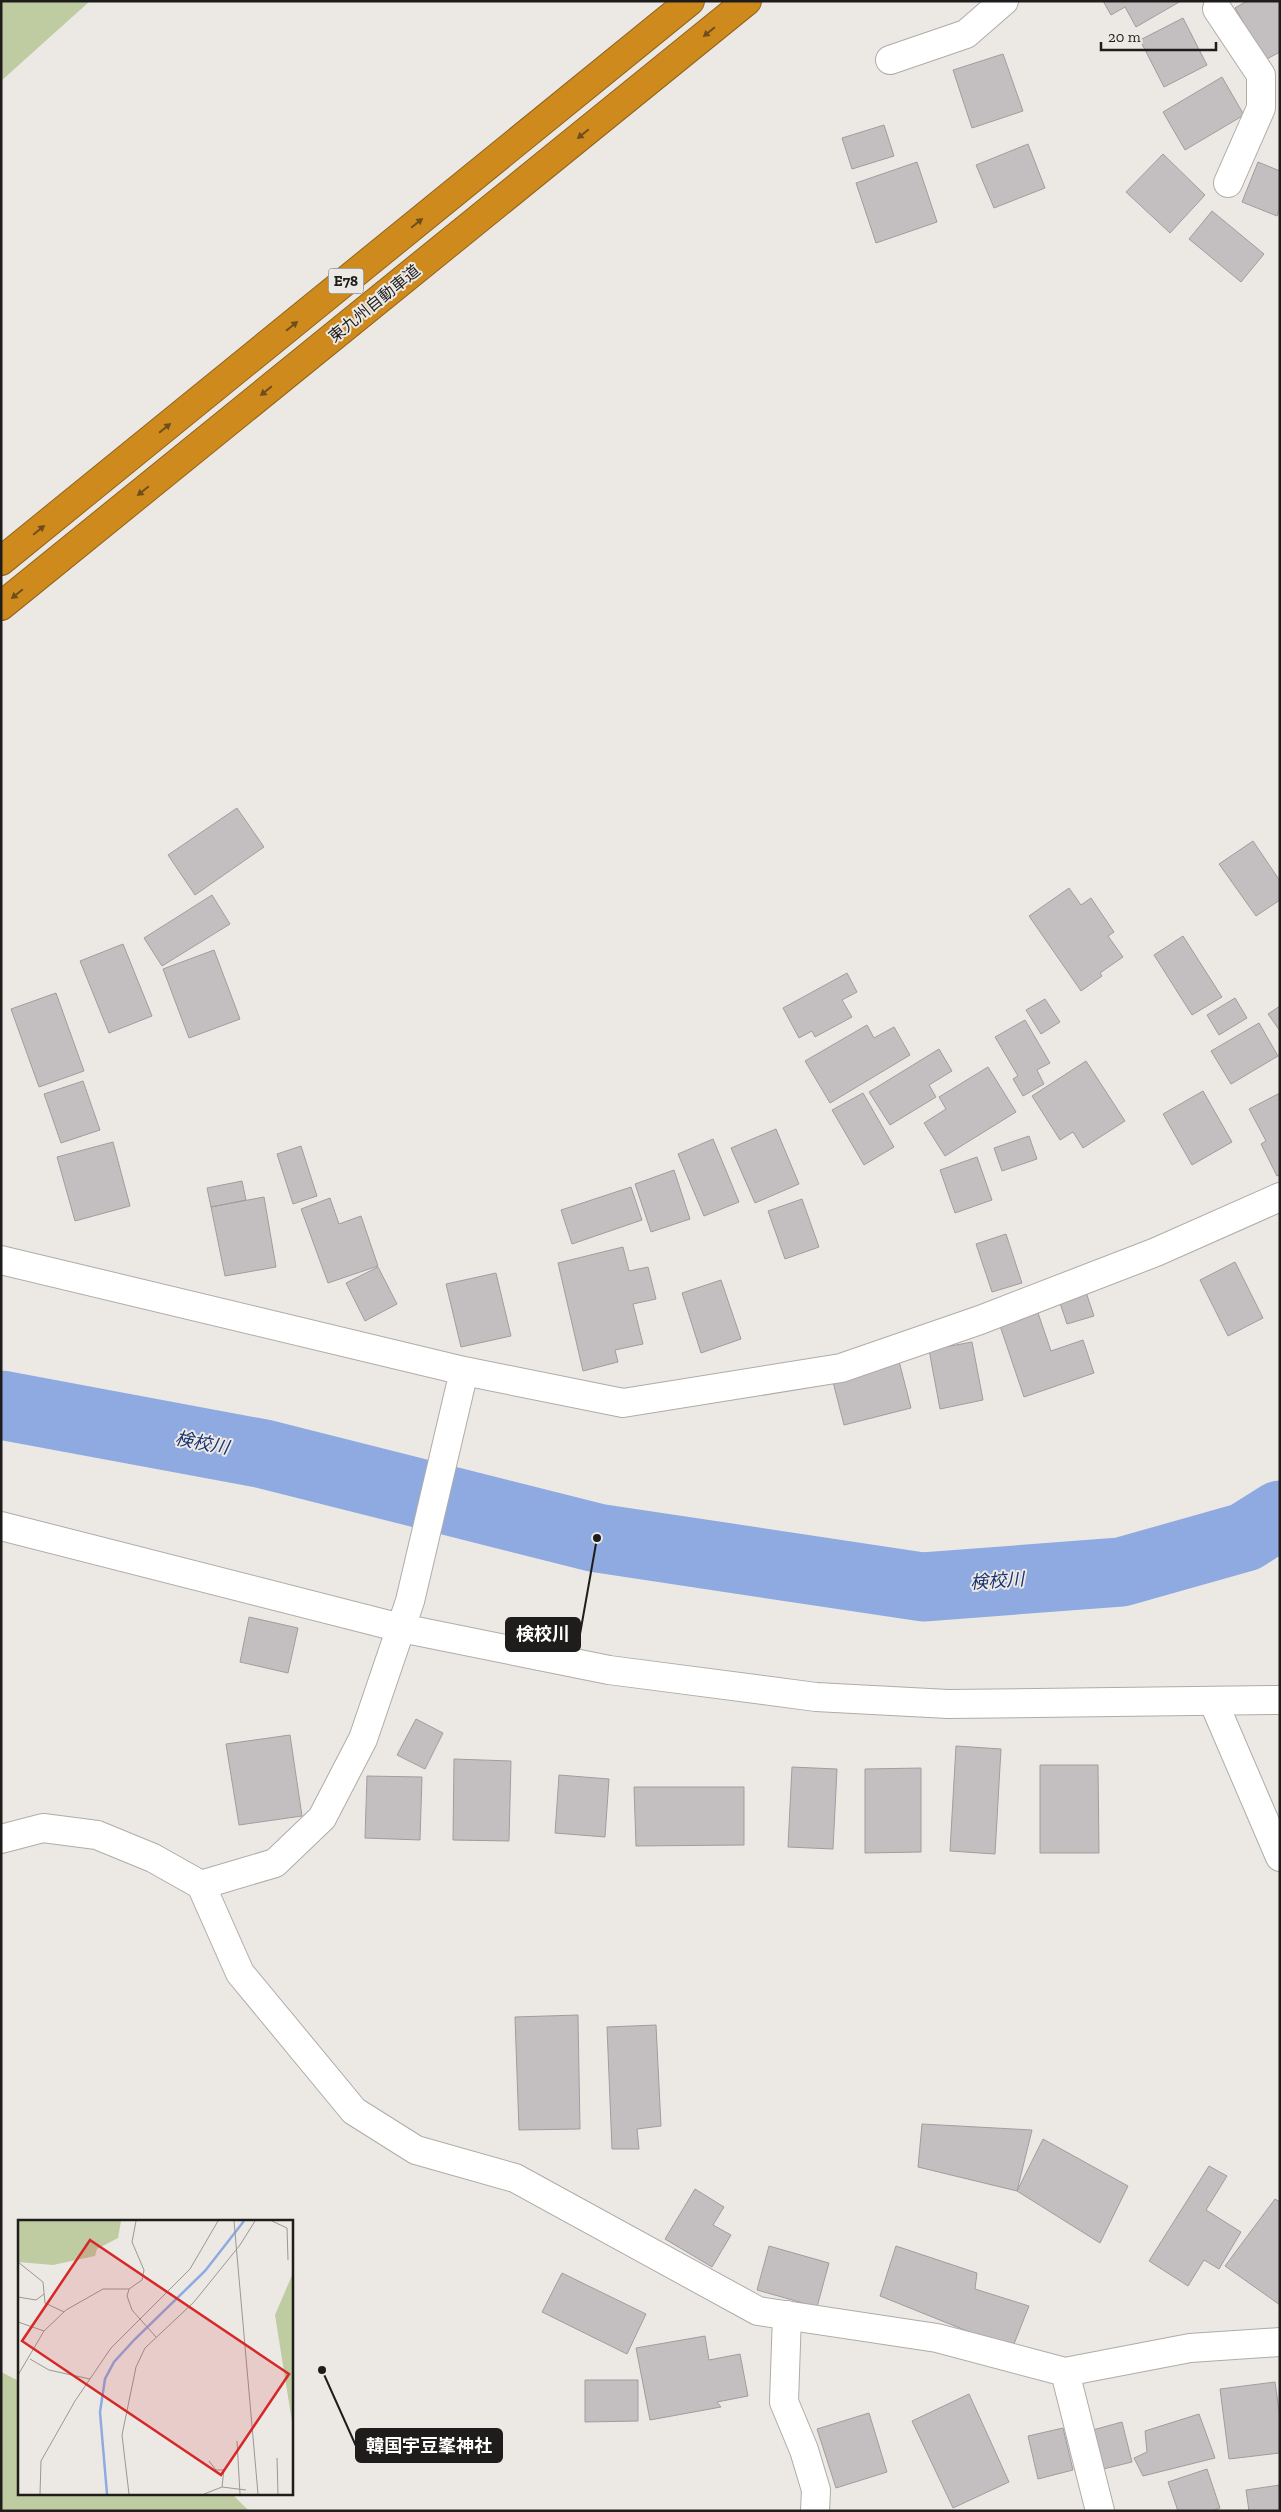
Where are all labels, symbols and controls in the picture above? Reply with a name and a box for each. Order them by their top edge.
scale bar [1101,20,1216,52]
one-way arrow [703,26,716,37]
text: 20 m [1108,28,1141,46]
one-way arrow [576,129,589,140]
one-way arrow [411,217,424,228]
street label: 東九州自動車道 [325,261,424,346]
road number: E78 [328,268,364,294]
one-way arrow [285,320,298,331]
one-way arrow [260,385,273,396]
one-way arrow [159,423,172,434]
one-way arrow [136,485,149,496]
one-way arrow [32,525,45,536]
one-way arrow [10,588,23,599]
water label: 検校川 [173,1427,233,1459]
water label: 検校川 [969,1568,1027,1594]
callout: 検校川 [506,1618,580,1651]
text: 検校川 [516,1623,570,1645]
inset map [18,2220,292,2494]
callout: 韓国宇豆峯神社 [356,2429,502,2462]
text: 韓国宇豆峯神社 [366,2435,492,2457]

